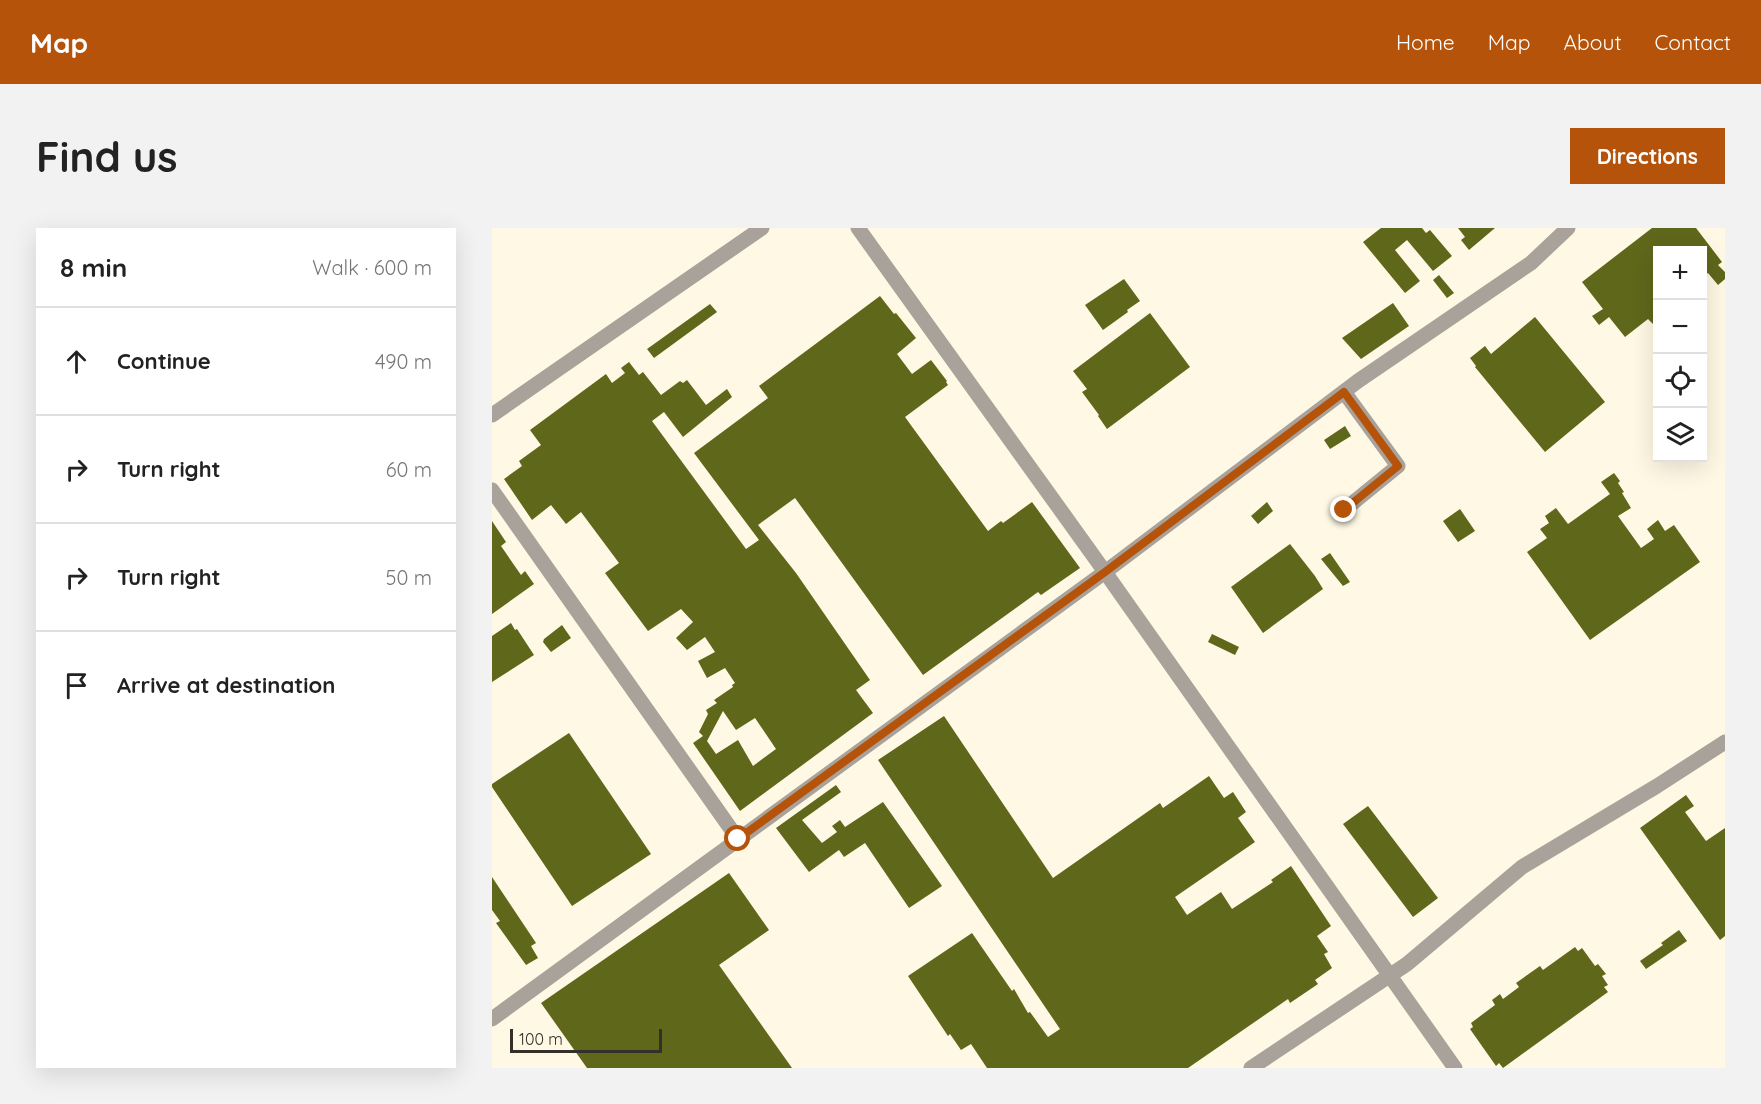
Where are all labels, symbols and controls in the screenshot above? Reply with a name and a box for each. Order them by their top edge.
text: Map [30,25,88,60]
text: Home [1396,29,1455,55]
text: Map [1488,29,1531,55]
text: About [1564,29,1622,55]
text: Contact [1655,29,1731,55]
button: Directions [1570,128,1725,184]
text: Find us [36,130,178,183]
map controls [1653,246,1707,462]
button: + [1653,246,1707,300]
text: 8 min [60,251,127,284]
text: Walk · 600 m [312,255,432,280]
button: − [1653,300,1707,354]
icon: ahead [60,345,93,378]
text: Continue [117,347,211,375]
text: 490 m [375,349,432,374]
button: locate [1653,354,1707,408]
button: layers [1653,408,1707,462]
icon: right [60,453,93,486]
text: Turn right [117,455,221,483]
text: 60 m [386,457,432,482]
route end [1330,496,1356,522]
icon: right [60,561,93,594]
text: Turn right [117,563,221,591]
text: 50 m [386,565,432,590]
icon: arrive [60,669,93,702]
text: Arrive at destination [117,671,335,699]
route start [724,825,750,851]
scale bar [510,1026,662,1054]
text: 100 m [519,1029,563,1049]

